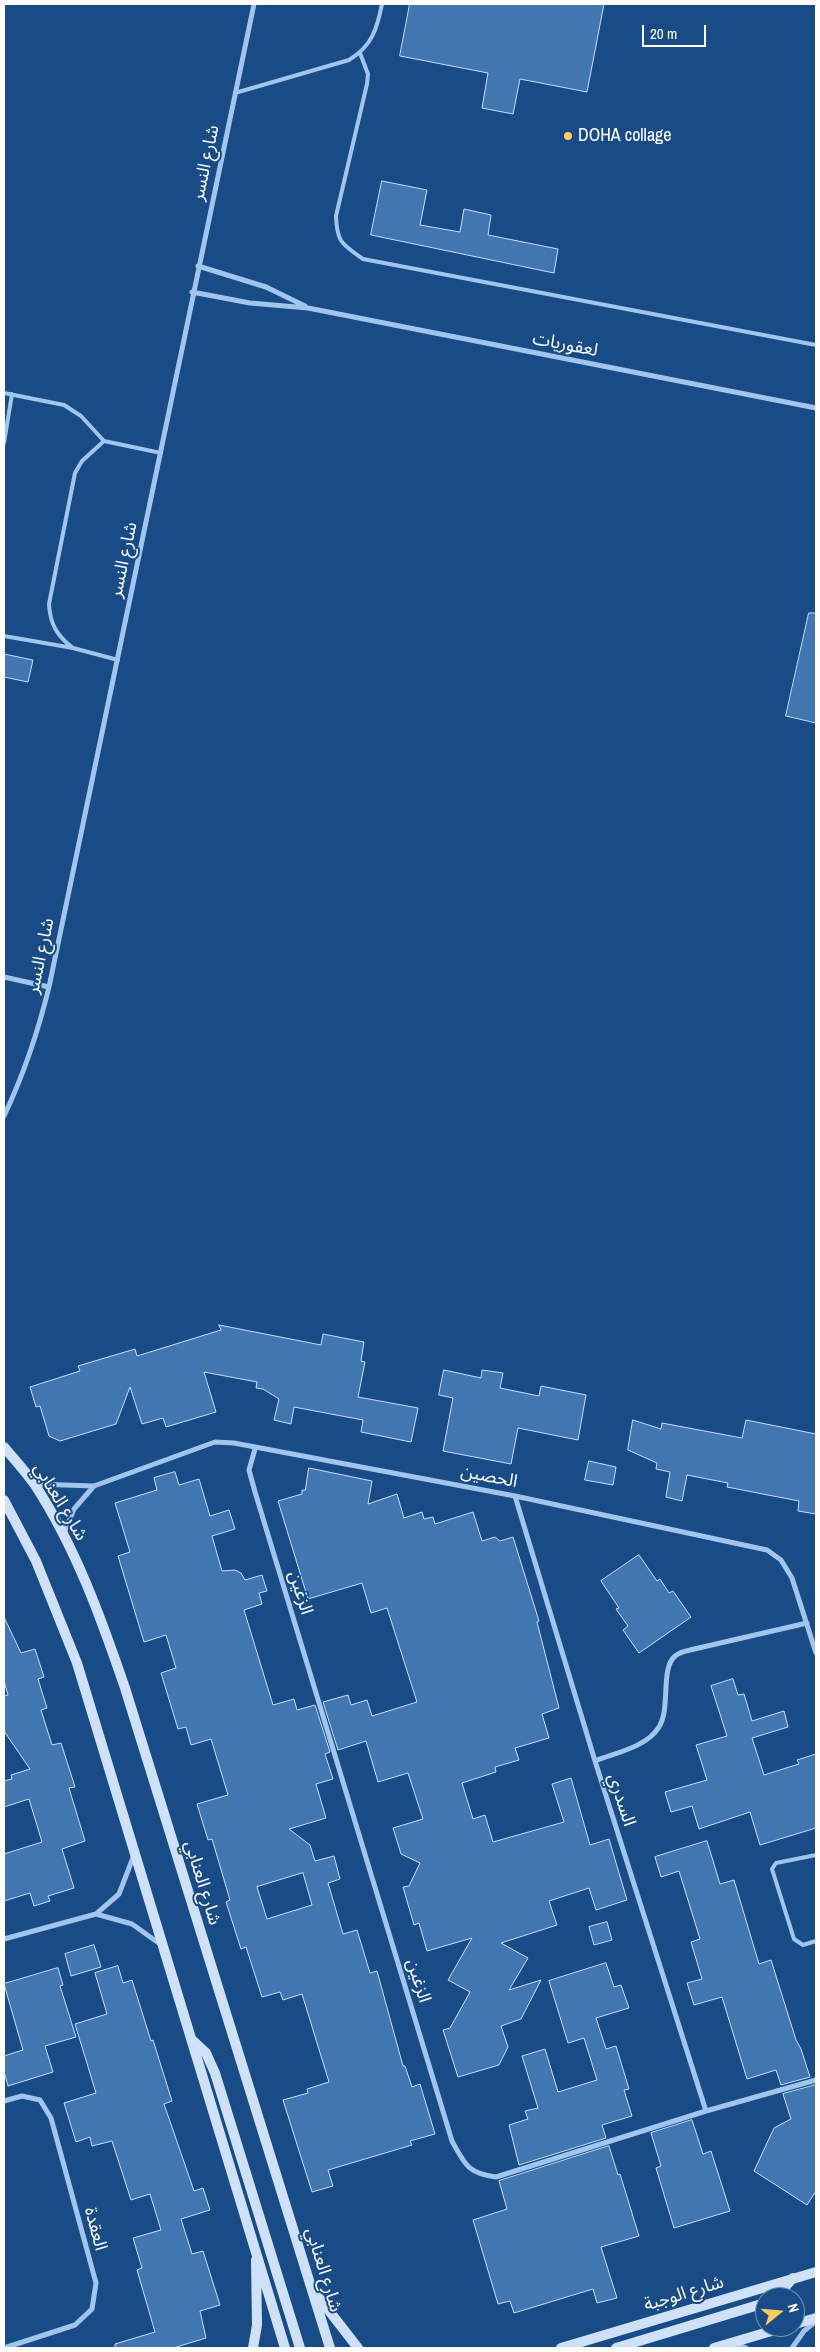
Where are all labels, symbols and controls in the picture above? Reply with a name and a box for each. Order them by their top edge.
scale bar [645,15,709,47]
text: 20 m [650,23,677,44]
street label: شارع النسر [187,123,225,203]
place label: DOHA collage [578,125,672,147]
marker: DOHA collage [562,130,574,142]
street label: لعقوريات [531,328,599,362]
street label: شارع النسر [105,520,143,600]
street label: شارع النسر [22,916,60,996]
street label: شارع العنابي [28,1459,92,1545]
street label: الحصين [459,1461,519,1493]
street label: الزغين [283,1569,317,1617]
street label: السدري [602,1771,640,1829]
street label: شارع العنابي [179,1838,225,1928]
street label: الزغين [401,1957,435,2005]
street label: العقدة [79,2205,111,2253]
street label: شارع العنابي [300,2225,346,2315]
street label: شارع الوجبة [642,2272,726,2316]
north arrow [755,2287,805,2337]
text: N [784,2301,803,2314]

